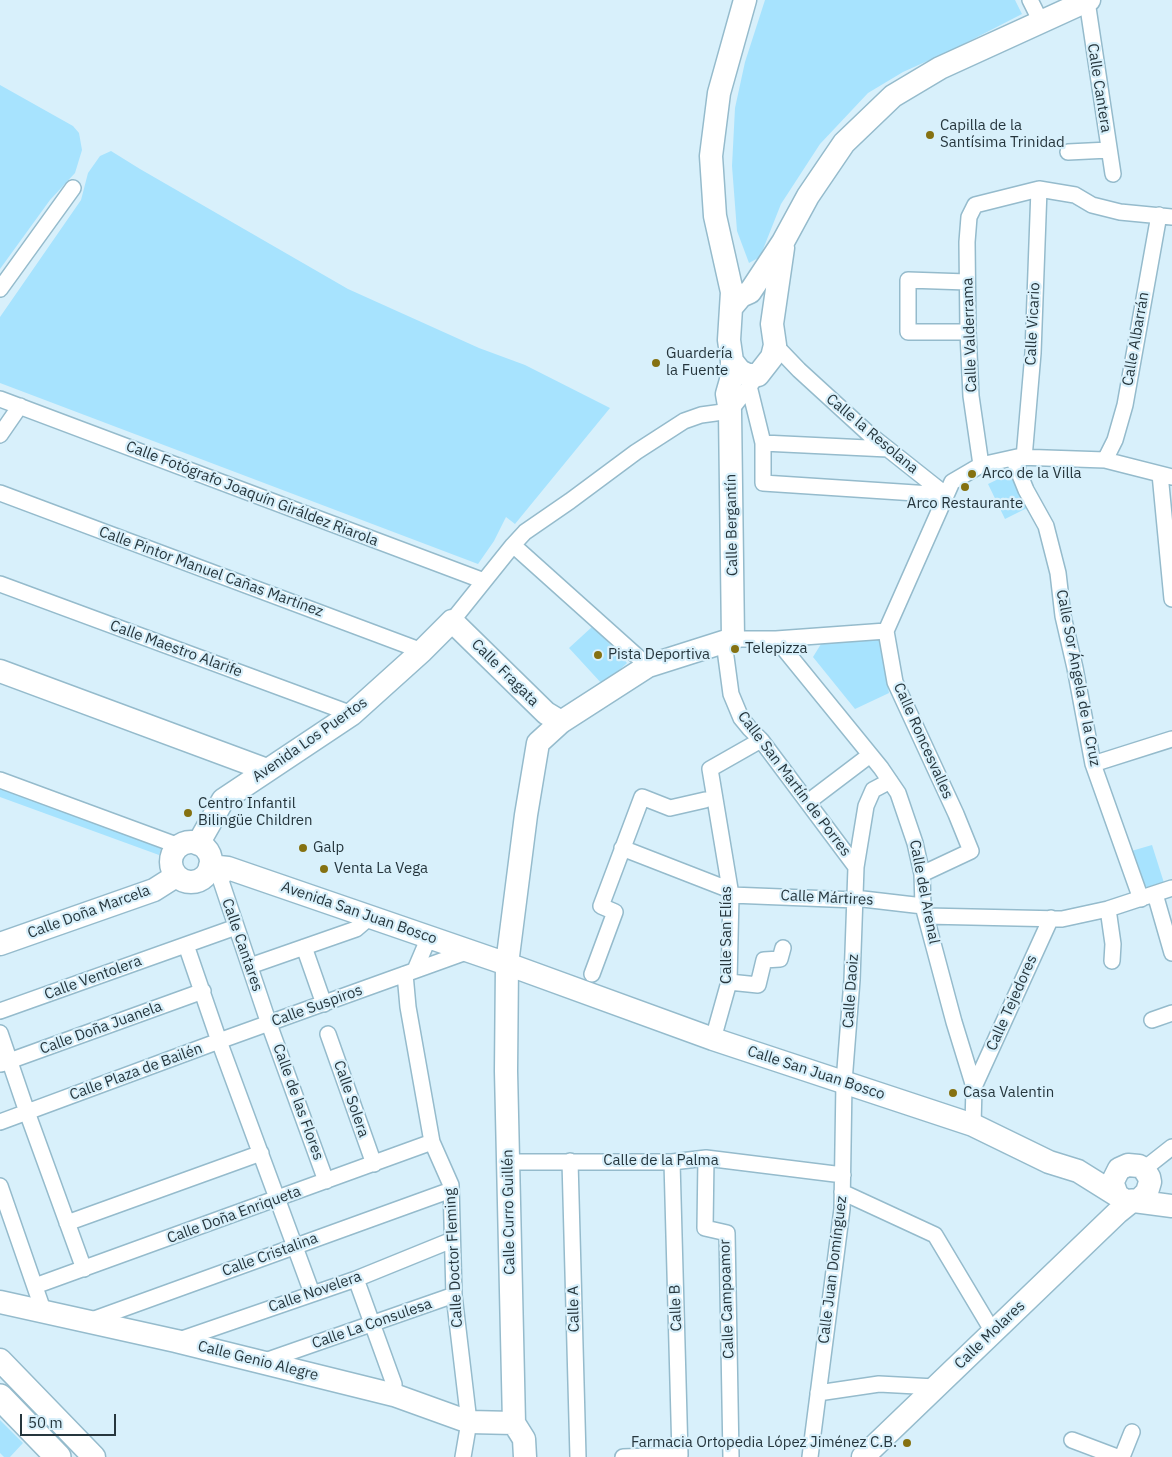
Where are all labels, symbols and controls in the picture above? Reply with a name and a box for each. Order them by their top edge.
street label: Calle Cantera [1083,42,1115,134]
place label: Capilla de la Santísima Trinidad [940,117,1065,152]
marker: Capilla de la Santísima Trinidad [924,129,936,141]
street label: Calle Valderrama [959,277,981,393]
street label: Calle Vicario [1022,282,1044,366]
street label: Calle Albarrán [1119,291,1153,387]
place label: Guardería la Fuente [666,345,733,380]
marker: Guardería la Fuente [650,357,662,369]
street label: Calle la Resolana [822,390,922,478]
street label: Calle Fotógrafo Joaquín Giráldez Riarola [123,437,381,551]
place label: Arco de la Villa [982,465,1082,483]
marker: Arco de la Villa [966,468,978,480]
street label: Calle Bergantín [722,474,742,576]
marker: Arco Restaurante [959,481,971,493]
place label: Arco Restaurante [907,495,1023,513]
street label: Calle Pintor Manuel Cañas Martínez [96,523,326,621]
street label: Calle Sor Ángela de la Cruz [1052,588,1104,768]
street label: Calle Maestro Alarife [107,617,245,681]
street label: Calle Fragata [468,636,542,710]
place label: Telepizza [745,640,808,658]
marker: Telepizza [729,643,741,655]
place label: Pista Deportiva [608,646,710,664]
marker: Pista Deportiva [592,649,604,661]
street label: Calle Roncesvalles [889,680,957,802]
street label: Avenida Los Puertos [249,694,371,786]
street label: Calle San Martín de Porres [734,708,854,860]
place label: Centro Infantil Bilingüe Children [198,795,313,830]
marker: Centro Infantil Bilingüe Children [182,807,194,819]
street label: Calle del Arenal [905,838,943,946]
place label: Galp [313,839,344,857]
marker: Galp [297,842,309,854]
place label: Venta La Vega [334,860,428,878]
marker: Venta La Vega [318,863,330,875]
street label: Avenida San Juan Bosco [279,878,439,948]
street label: Calle Doña Marcela [25,881,153,943]
street label: Calle San Elías [718,886,736,984]
street label: Calle Mártires [780,887,874,909]
street label: Calle Cantares [218,896,266,994]
street label: Calle Ventolera [42,952,144,1004]
street label: Calle Tejedores [983,952,1041,1054]
street label: Calle Daoiz [839,953,863,1029]
street label: Calle Suspiros [269,981,365,1031]
street label: Calle Doña Juanela [37,998,165,1058]
street label: Calle Plaza de Bailén [67,1040,205,1104]
street label: Calle de las Flores [269,1041,327,1163]
street label: Calle San Juan Bosco [745,1042,887,1104]
street label: Calle Solera [329,1058,373,1140]
place label: Casa Valentin [963,1084,1054,1102]
marker: Casa Valentin [947,1087,959,1099]
street label: Calle Curro Guillén [499,1149,519,1275]
street label: Calle de la Palma [603,1152,719,1170]
street label: Calle Doña Enriqueta [165,1182,303,1248]
street label: Calle Doctor Fleming [441,1188,467,1328]
street label: Calle Juan Domínguez [815,1195,851,1345]
street label: Calle Cristalina [220,1229,320,1281]
street label: Calle Campoamor [716,1239,738,1359]
street label: Calle Novelera [266,1268,364,1316]
street label: Calle B [666,1284,686,1332]
street label: Calle A [565,1285,583,1333]
street label: Calle La Consulesa [310,1295,434,1353]
street label: Calle Molares [951,1297,1029,1373]
street label: Calle Genio Alegre [196,1337,320,1385]
scale bar [22,1404,119,1436]
text: 50 m [28,1413,63,1432]
place label: Farmacia Ortopedia López Jiménez C.B. [631,1434,897,1452]
marker: Farmacia Ortopedia López Jiménez C.B. [901,1437,913,1449]

